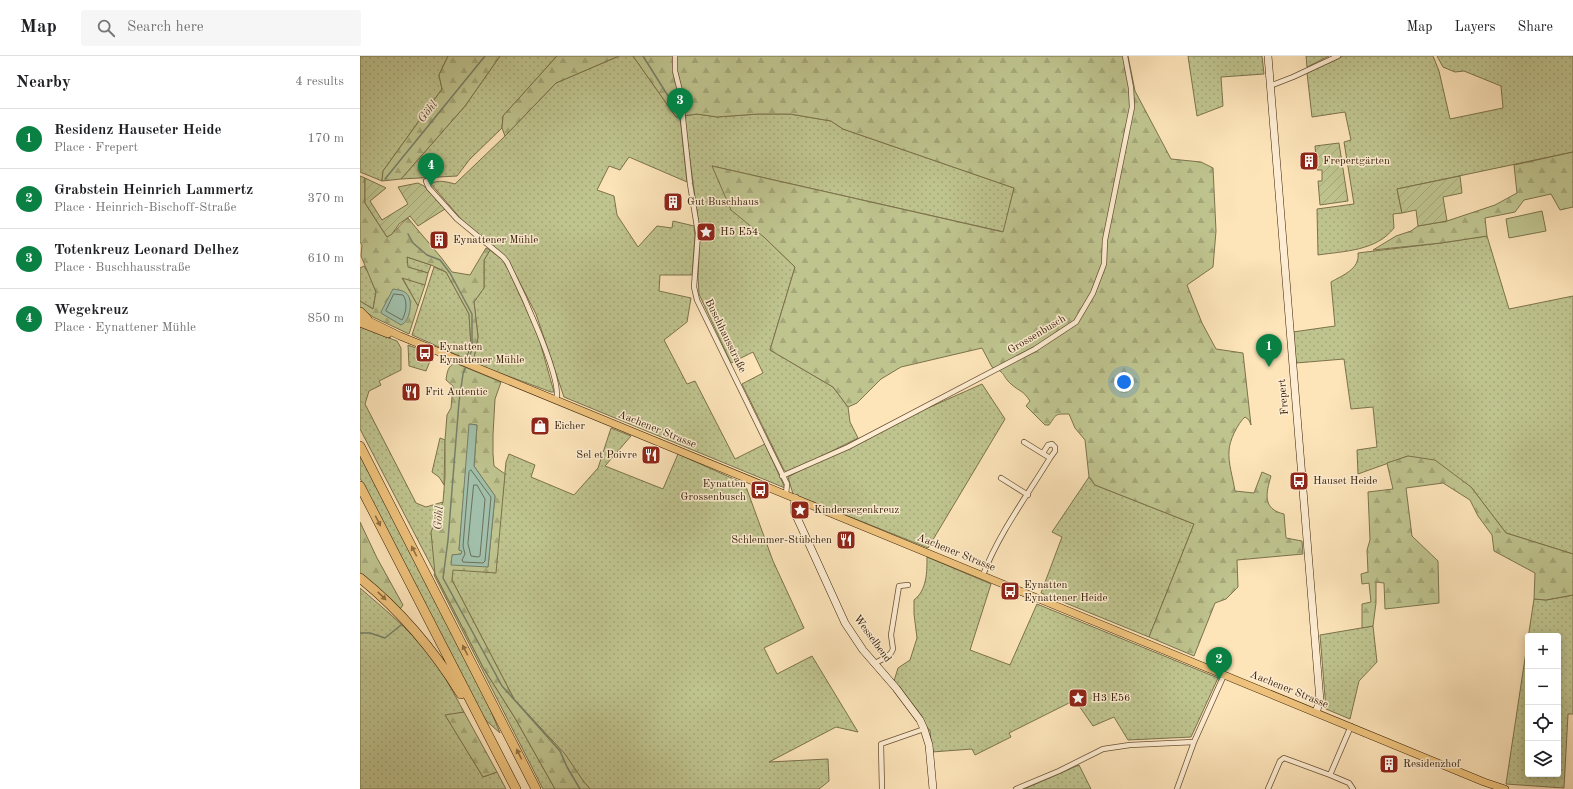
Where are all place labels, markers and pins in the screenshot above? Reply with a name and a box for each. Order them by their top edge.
pin: 3 [667,88,693,121]
building icon: Frepertgärten [1298,150,1320,172]
pin: 4 [418,153,444,186]
place label: Frepertgärten [1323,156,1390,167]
building icon: Gut Buschhaus [662,191,684,213]
place label: Gut Buschhaus [687,197,759,208]
place icon: H5 E54 [695,221,717,243]
place label: H5 E54 [720,227,758,238]
building icon: Eynattener Mühle [428,229,450,251]
place label: Eynattener Mühle [453,235,538,246]
pin: 1 [1256,334,1282,367]
bus stop icon: Eynatten Eynattener Mühle [414,342,436,364]
place label: Eynatten Eynattener Mühle [439,342,524,366]
restaurant icon: Frit Autentic [400,381,422,403]
place label: Frit Autentic [425,387,488,398]
shop icon: Eicher [529,415,551,437]
place label: Eicher [554,421,585,432]
restaurant icon: Sel et Poivre [640,444,662,466]
place label: Sel et Poivre [576,450,637,461]
bus stop icon: Hauset Heide [1288,470,1310,492]
place label: Hauset Heide [1313,476,1377,487]
place label: Eynatten Grossenbusch [681,479,746,503]
bus stop icon: Eynatten Grossenbusch [749,479,771,501]
place icon: Kindersegenkreuz [789,499,811,521]
place label: Kindersegenkreuz [814,505,899,516]
restaurant icon: Schlemmer-Stübchen [835,529,857,551]
place label: Schlemmer-Stübchen [731,535,832,546]
bus stop icon: Eynatten Eynattener Heide [999,580,1021,602]
place label: Eynatten Eynattener Heide [1024,580,1108,604]
pin: 2 [1206,647,1232,680]
place icon: H3 E56 [1067,687,1089,709]
place label: H3 E56 [1092,693,1130,704]
building icon: Residenzhof [1378,753,1400,775]
place label: Residenzhof [1403,759,1461,770]

